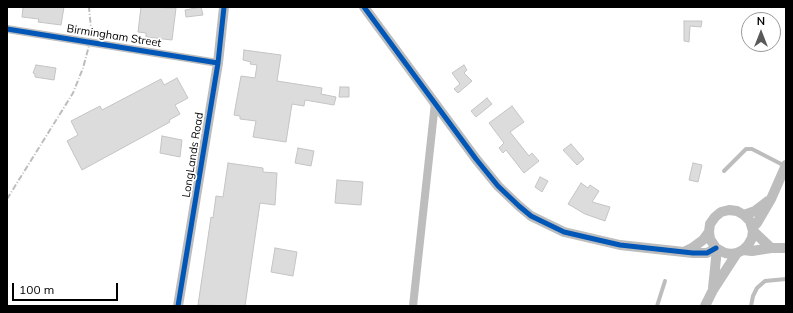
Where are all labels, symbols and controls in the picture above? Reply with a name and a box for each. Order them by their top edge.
north arrow [741,12,781,52]
text: N [757,14,765,28]
street label: Birmingham Street [66,22,162,50]
street label: LongLands Road [180,111,206,199]
scale bar [14,275,120,301]
text: 100 m [19,282,54,297]

